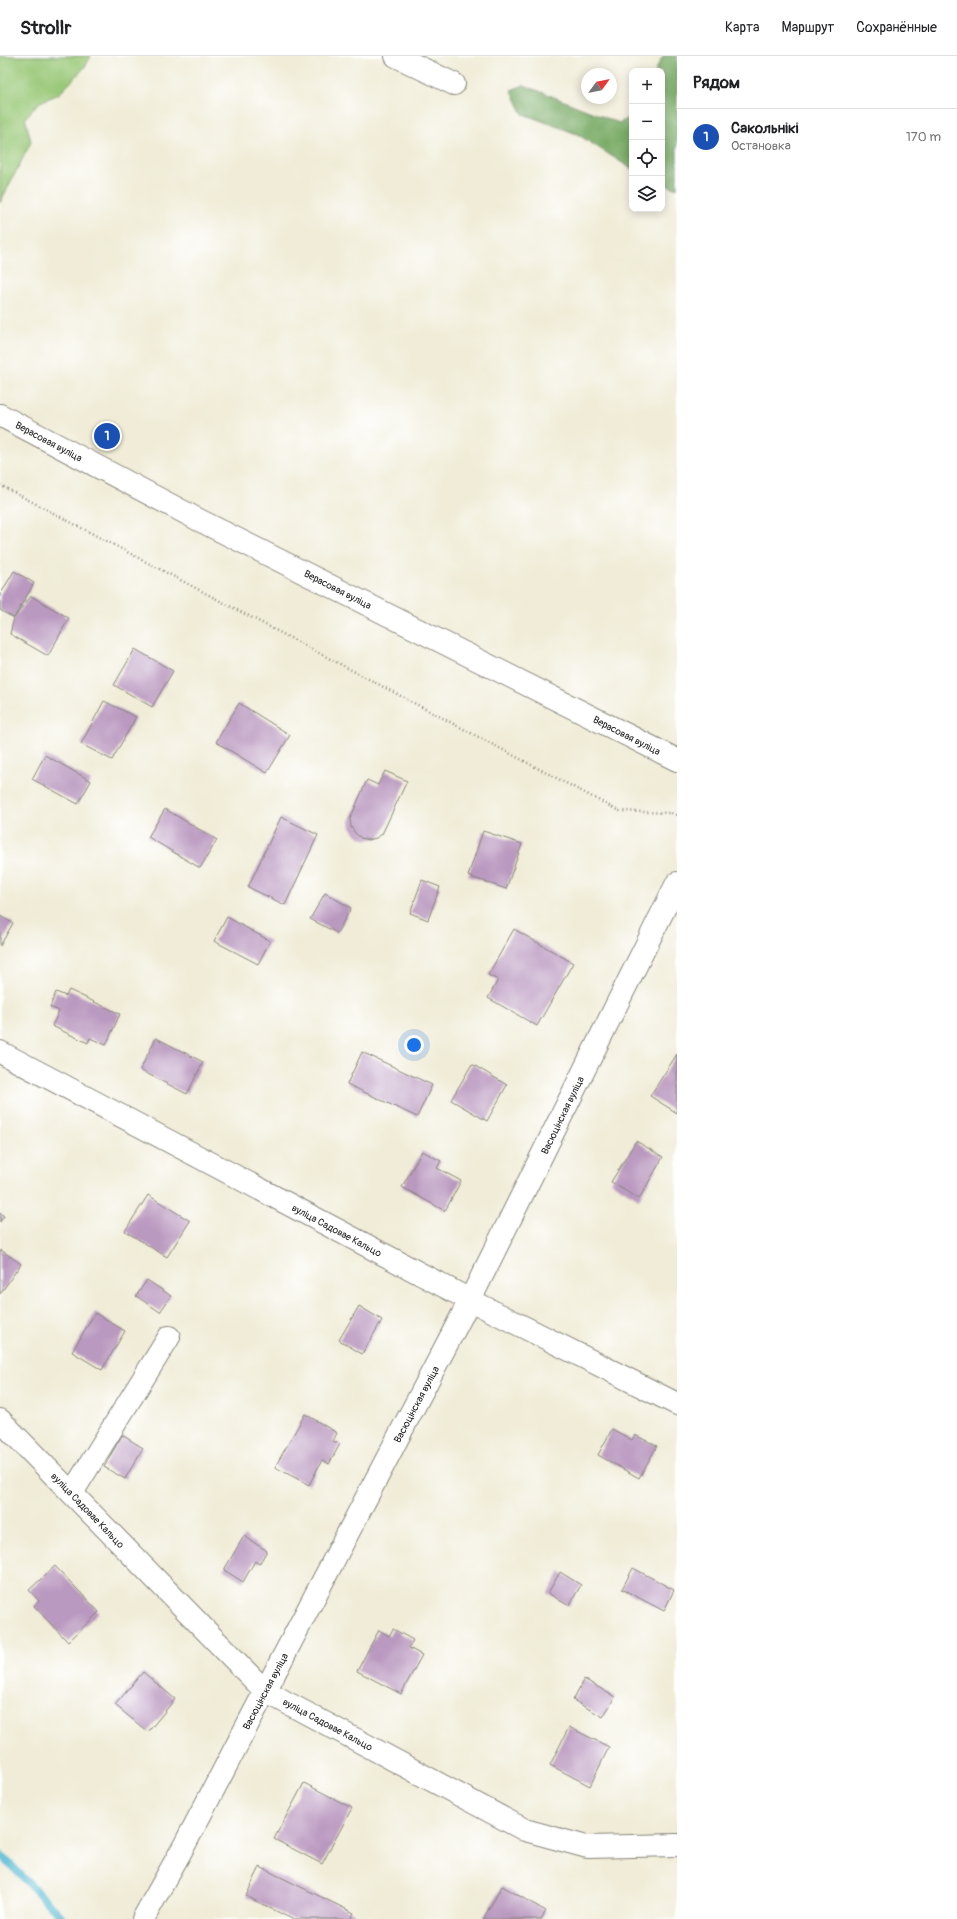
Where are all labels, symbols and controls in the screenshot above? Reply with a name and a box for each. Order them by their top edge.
text: Strollr [20,16,71,40]
text: Карта [725,19,760,36]
text: Маршрут [782,19,834,36]
text: Сохранённые [856,19,937,36]
north arrow [581,68,617,104]
map controls [629,68,665,212]
button: + [629,68,665,104]
text: Рядом [693,72,740,93]
button: − [629,104,665,140]
text: Сакольнікі [731,119,798,138]
text: 1 [703,129,709,145]
text: 170 m [906,129,941,145]
text: Остановка [731,138,791,154]
button: locate [629,140,665,176]
button: layers [629,176,665,212]
street label: Верасовая вуліца [13,419,84,465]
pin: 1 [94,421,120,451]
street label: Верасовая вуліца [302,568,374,612]
street label: Верасовая вуліца [591,714,663,758]
your location [404,1035,424,1055]
street label: Васюцінская вуліца [539,1074,587,1156]
street label: вуліца Садовае Кальцо [290,1202,384,1260]
street label: Васюцінская вуліца [392,1364,442,1445]
street label: вуліца Садовае Кальцо [48,1471,127,1551]
street label: Васюцінская вуліца [241,1651,291,1732]
street label: вуліца Садовае Кальцо [281,1696,375,1754]

